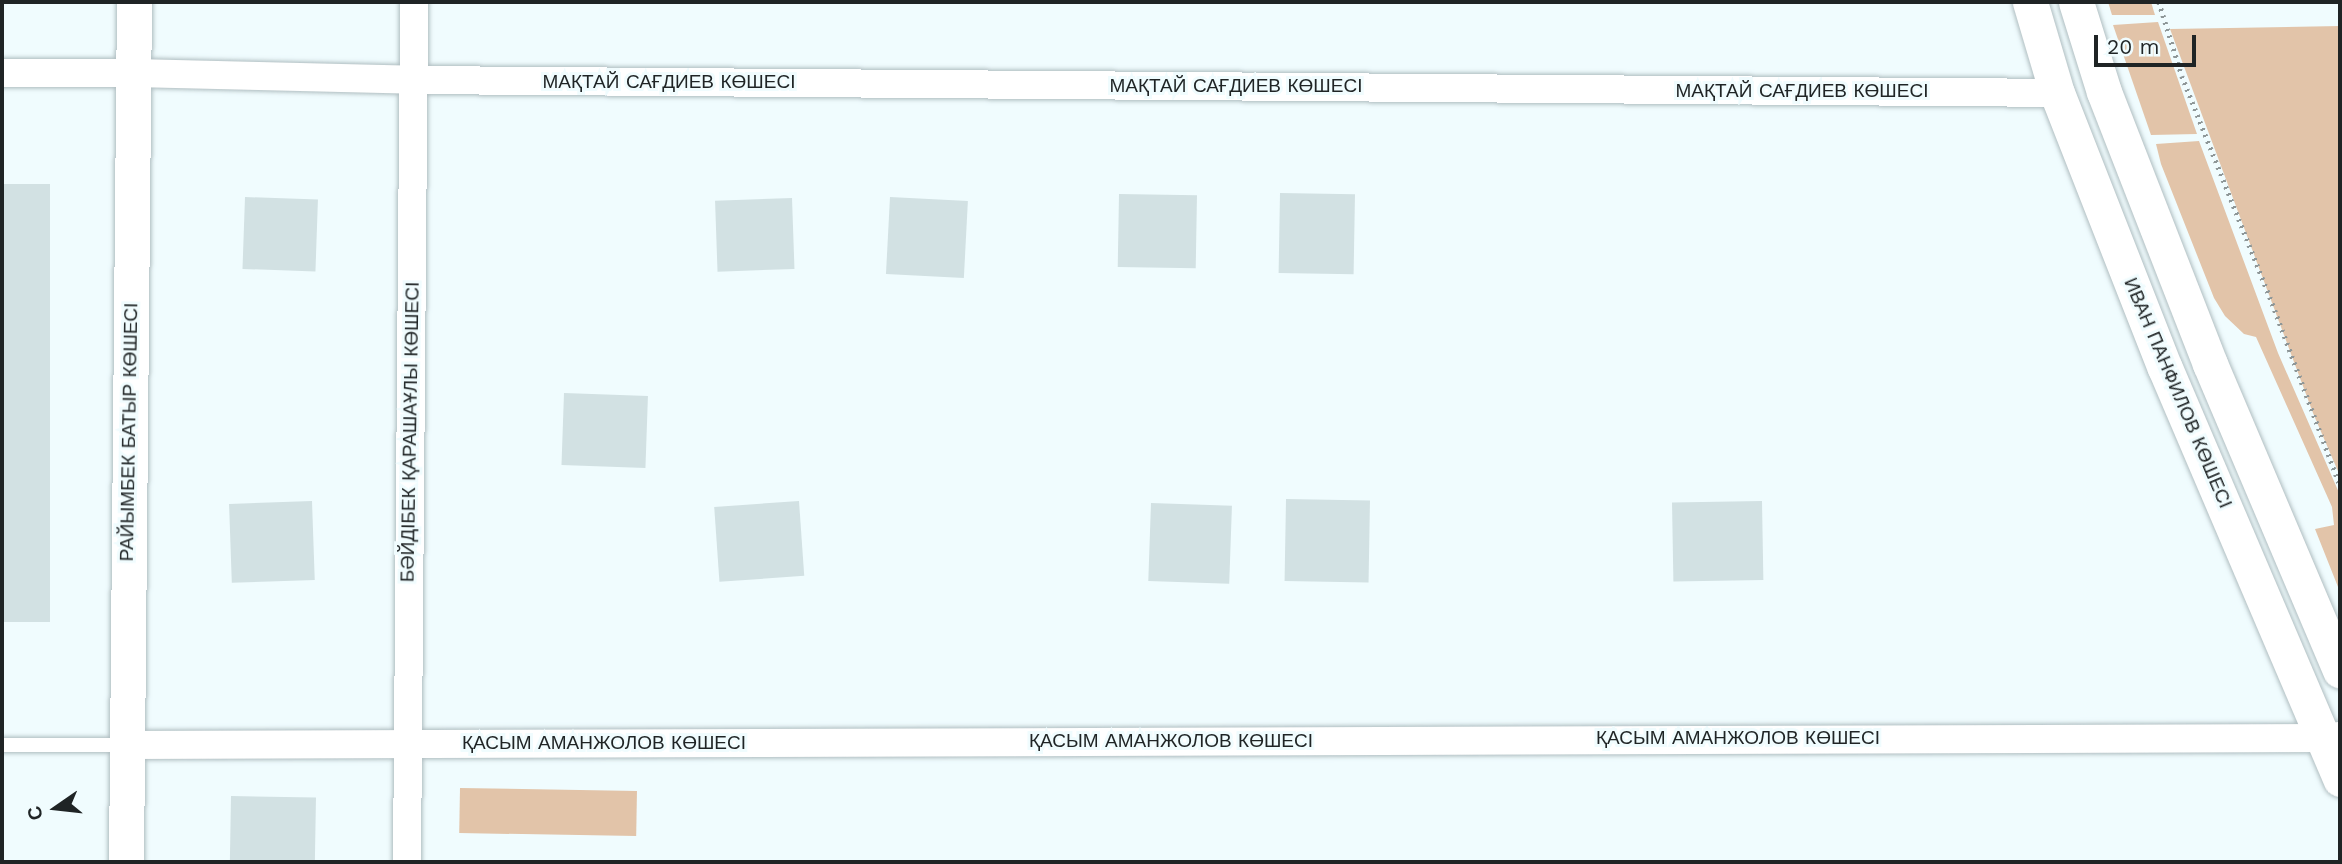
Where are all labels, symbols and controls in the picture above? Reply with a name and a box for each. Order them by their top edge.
scale bar [2097,21,2198,65]
text: 20 m [2107,34,2159,59]
street label: МАҚТАЙ САҒДИЕВ КӨШЕСІ [543,71,795,93]
street label: МАҚТАЙ САҒДИЕВ КӨШЕСІ [1110,75,1362,97]
street label: МАҚТАЙ САҒДИЕВ КӨШЕСІ [1676,80,1928,102]
street label: ИВАН ПАНФИЛОВ КӨШЕСІ [2119,274,2237,512]
street label: БӘЙДІБЕК ҚАРАШАҰЛЫ КӨШЕСІ [396,282,424,582]
street label: РАЙЫМБЕК БАТЫР КӨШЕСІ [115,302,143,562]
street label: ҚАСЫМ АМАНЖОЛОВ КӨШЕСІ [1596,727,1880,749]
street label: ҚАСЫМ АМАНЖОЛОВ КӨШЕСІ [1029,730,1313,752]
street label: ҚАСЫМ АМАНЖОЛОВ КӨШЕСІ [462,732,746,754]
north arrow [21,773,91,843]
text: С [22,804,48,823]

